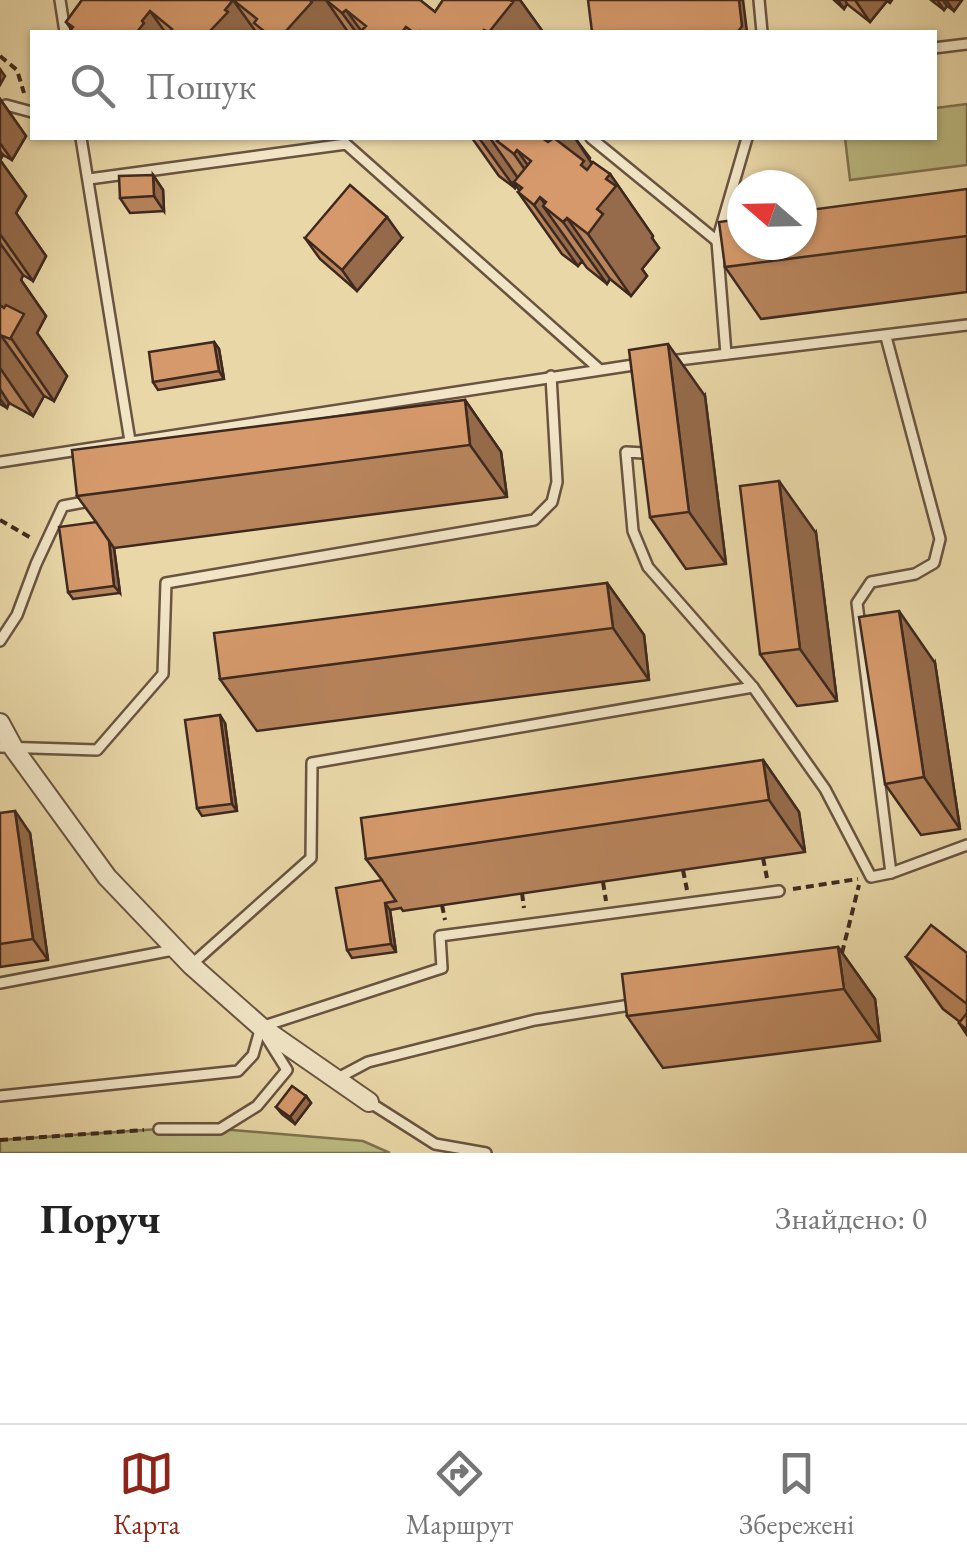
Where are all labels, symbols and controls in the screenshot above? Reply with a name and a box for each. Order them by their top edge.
search box [30,30,937,140]
icon: search [65,58,120,113]
text: Пошук [145,61,256,110]
north arrow [727,170,817,260]
text: Поруч [40,1191,161,1246]
text: Знайдено: 0 [775,1197,927,1239]
tab: Карта [113,1446,180,1542]
tab: Маршрут [406,1446,513,1542]
tab: Збережені [739,1446,854,1542]

